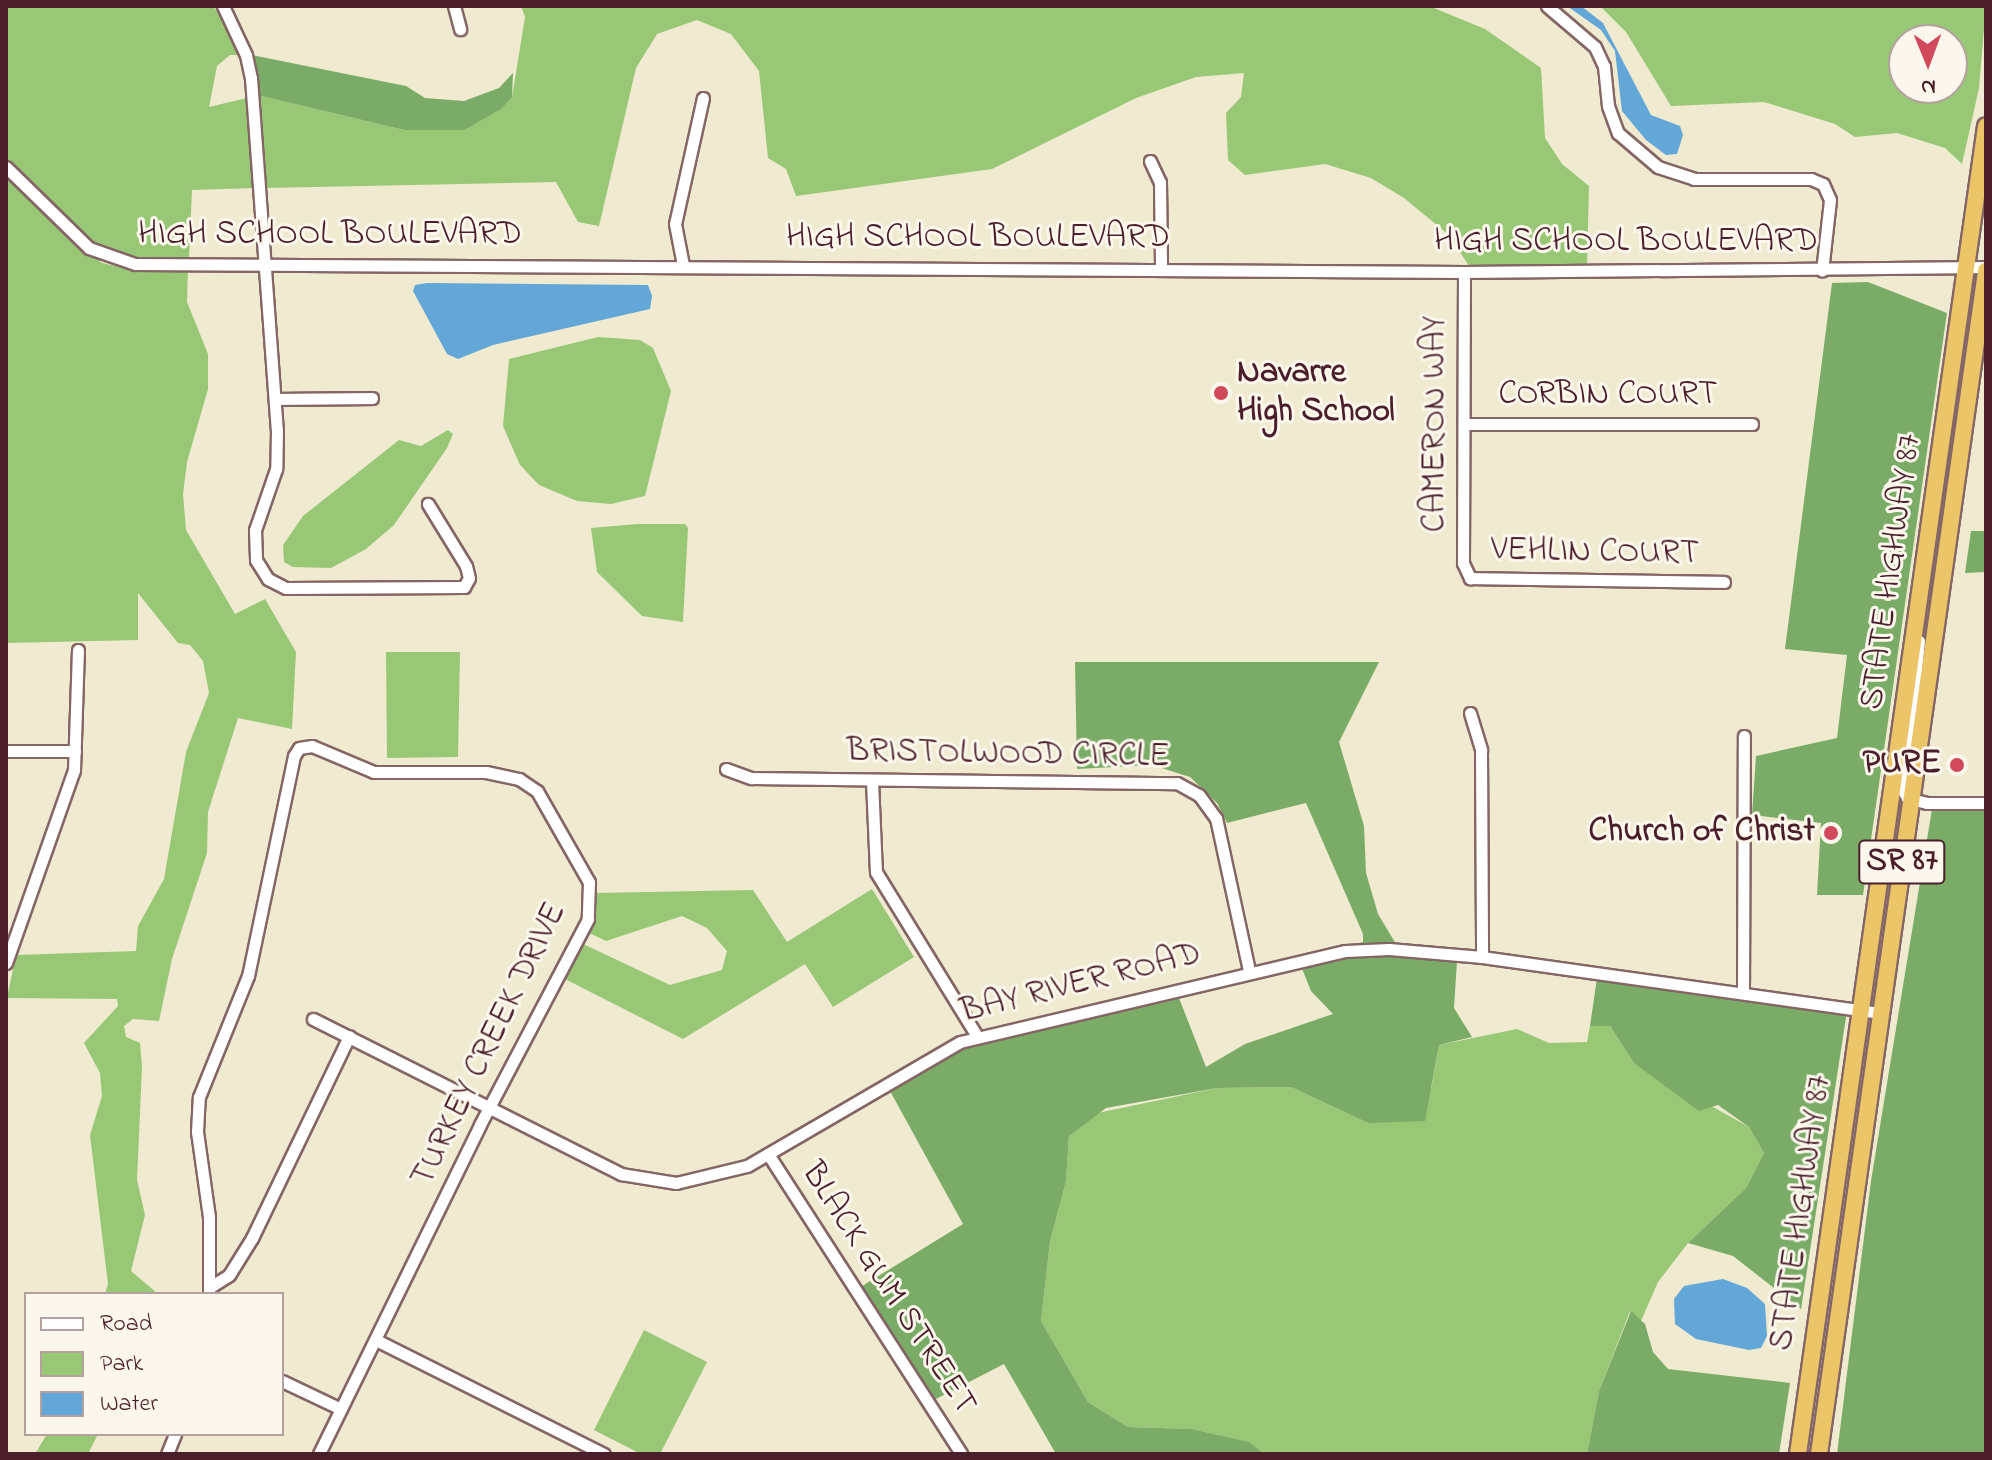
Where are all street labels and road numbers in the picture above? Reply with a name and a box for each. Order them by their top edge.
street label: HIGH SCHOOL BOULEVARD [138,216,522,256]
street label: HIGH SCHOOL BOULEVARD [786,219,1170,259]
street label: HIGH SCHOOL BOULEVARD [1434,223,1818,263]
street label: CAMERON WAY [1416,316,1456,532]
street label: CORBIN COURT [1499,376,1717,416]
street label: STATE HIGHWAY 87 [1852,432,1932,712]
street label: VEHLIN COURT [1491,531,1699,575]
street label: BRISTOLWOOD CIRCLE [846,732,1170,778]
road number: SR 87 [1858,834,1946,890]
street label: TURKEY CREEK DRIVE [404,896,576,1194]
street label: BAY RIVER ROAD [957,934,1205,1034]
street label: STATE HIGHWAY 87 [1762,1073,1842,1353]
street label: BLACK GUM STREET [791,1155,985,1423]

